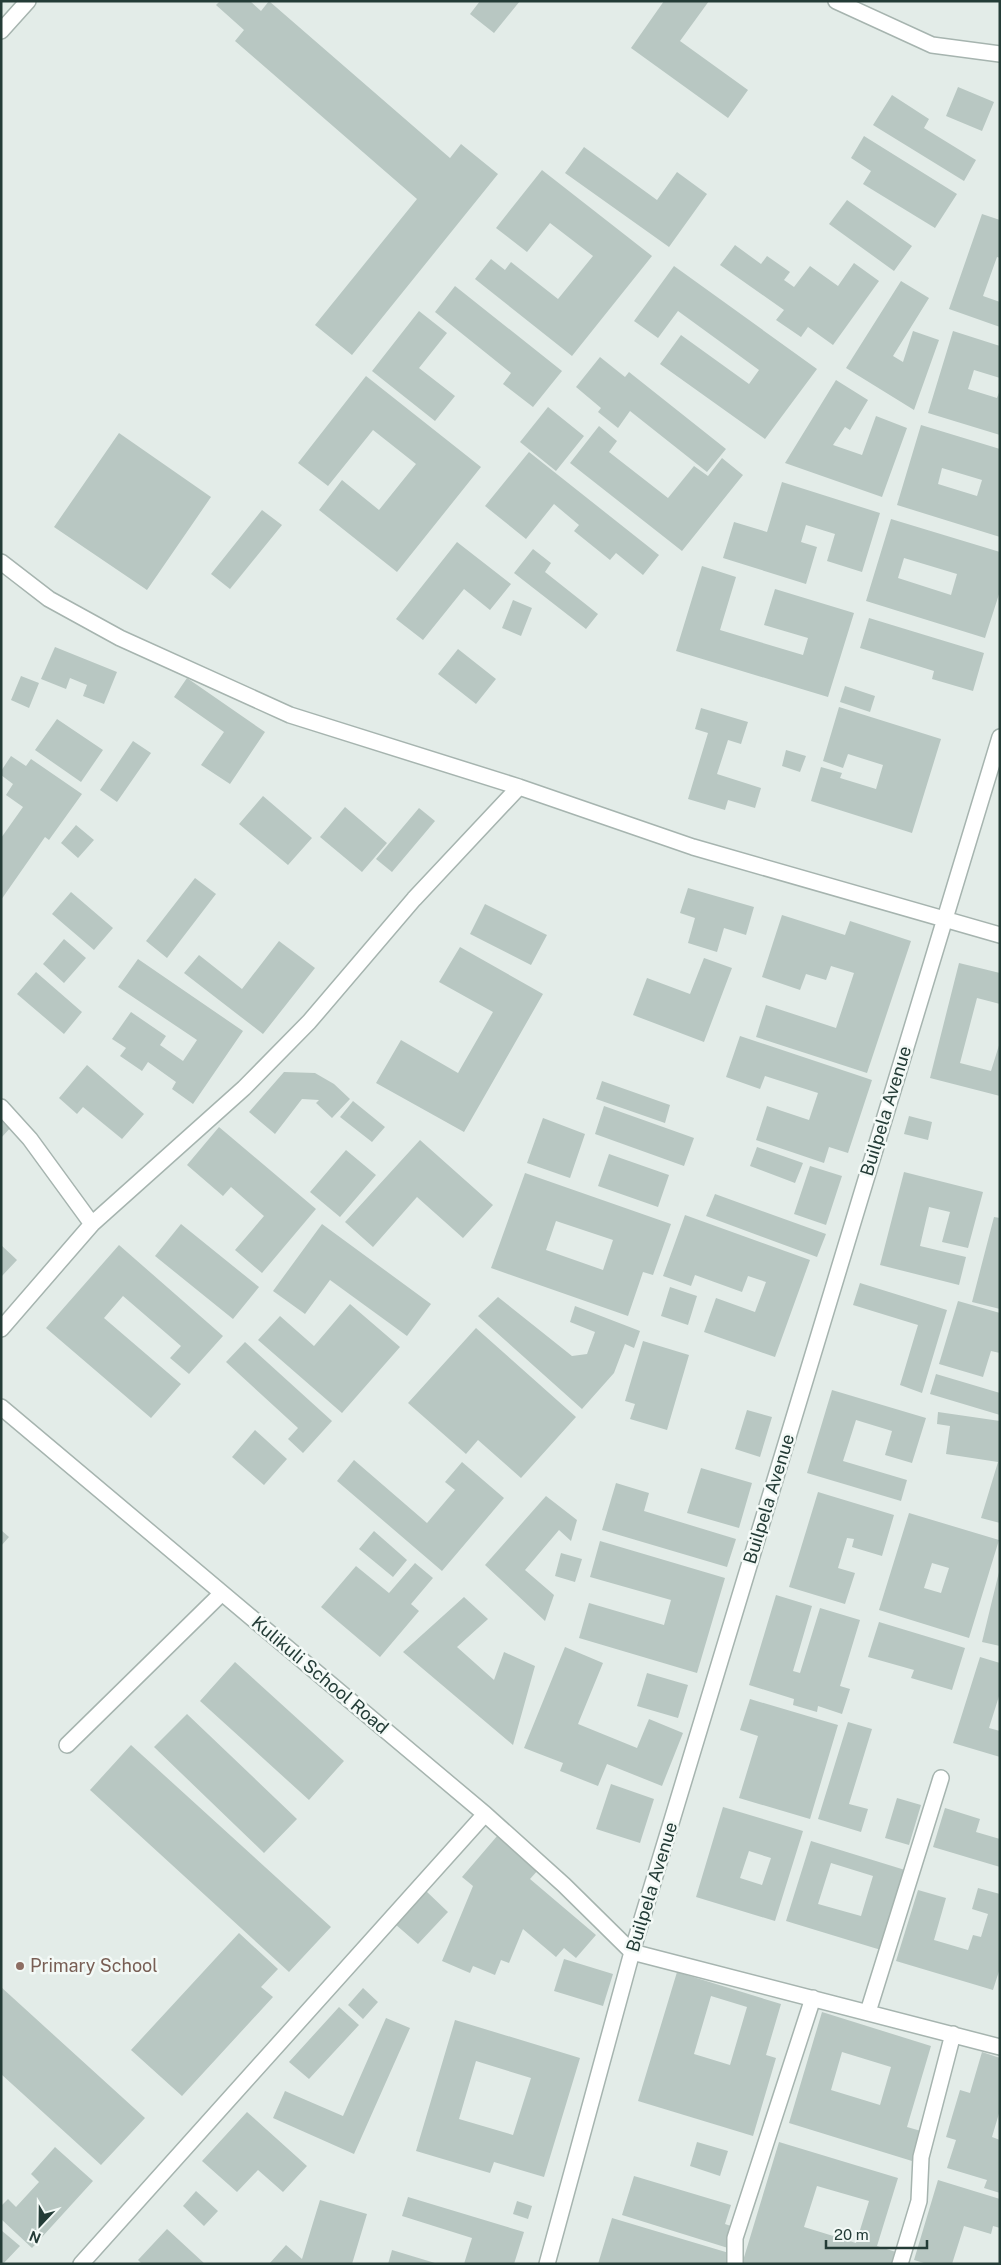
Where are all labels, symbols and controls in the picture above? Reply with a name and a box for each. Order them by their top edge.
street label: Builpela Avenue [856,1043,915,1178]
street label: Builpela Avenue [739,1431,798,1566]
street label: Kulikuli School Road [248,1611,393,1738]
street label: Builpela Avenue [622,1819,681,1954]
place label: Primary School [30,1955,158,1976]
marker: Primary School [14,1960,26,1972]
north arrow [15,2200,65,2250]
scale bar [826,2218,927,2250]
text: 20 m [834,2226,869,2243]
text: N [27,2228,43,2247]

